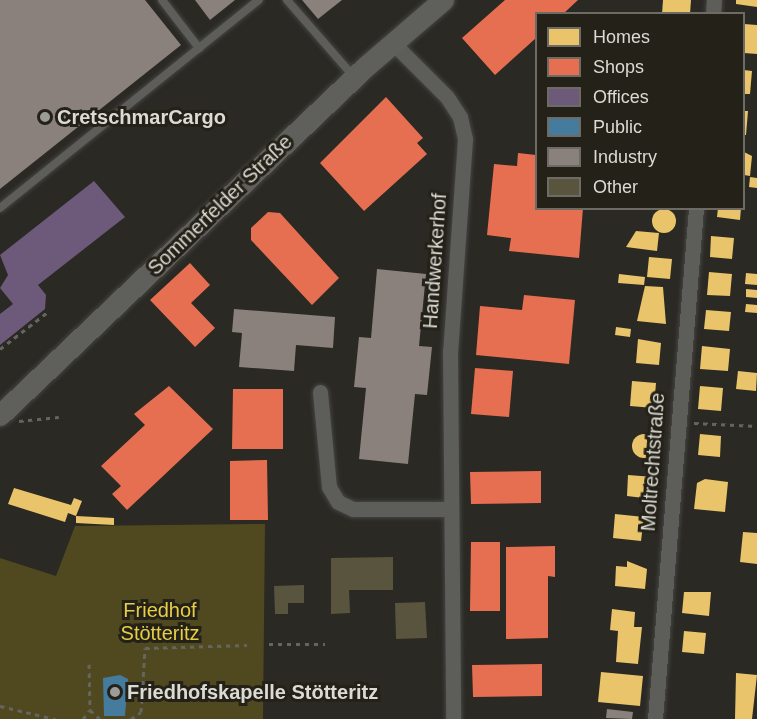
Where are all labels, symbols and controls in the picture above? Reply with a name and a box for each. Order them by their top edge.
legend [535,12,745,210]
text: Homes [593,27,650,47]
text: Shops [593,57,644,77]
text: Offices [593,87,649,107]
place label: CretschmarCargo [57,105,226,129]
marker: CretschmarCargo [38,110,52,124]
text: Public [593,117,642,137]
street label: Sommerfelder Straße [143,130,297,280]
text: Industry [593,147,657,167]
text: Other [593,177,638,197]
street label: Handwerkerhof [418,193,452,329]
street label: Moltrechtstraße [636,392,670,532]
park label: Friedhof Stötteritz [121,599,199,646]
place label: Friedhofskapelle Stötteritz [127,680,378,704]
marker: Friedhofskapelle Stötteritz [108,685,122,699]

